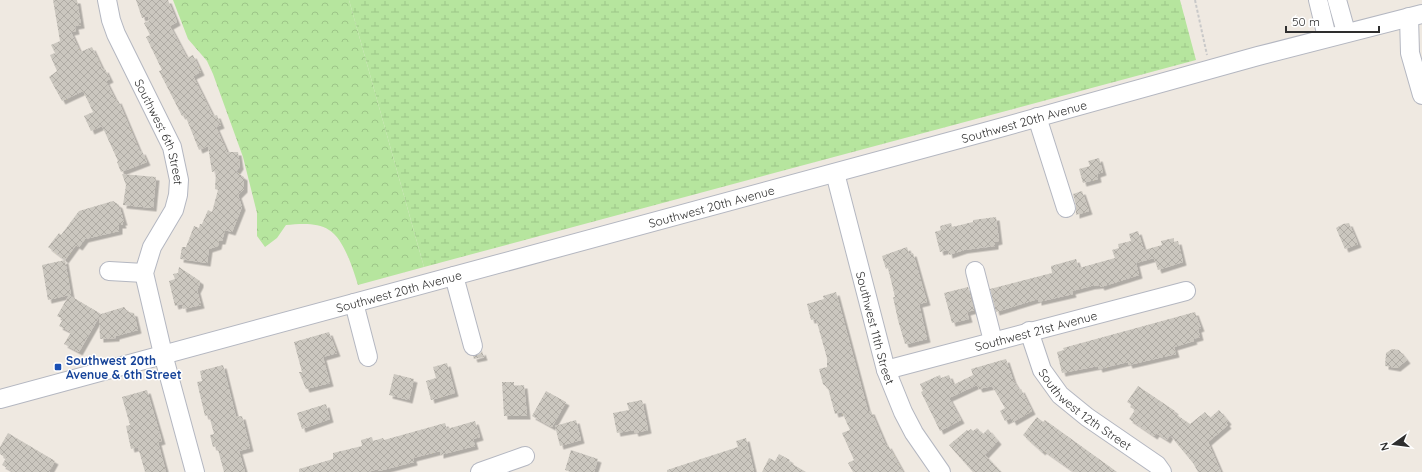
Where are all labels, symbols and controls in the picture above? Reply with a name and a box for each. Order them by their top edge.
scale bar [1286,8,1379,34]
text: 50 m [1292,14,1320,29]
street label: Southwest 6th Street [132,76,187,185]
street label: Southwest 20th Avenue [960,96,1089,146]
street label: Southwest 20th Avenue [647,182,776,230]
street label: Southwest 20th Avenue [334,267,463,315]
street label: Southwest 11th Street [853,270,898,386]
street label: Southwest 21st Avenue [973,307,1099,354]
place label: Southwest 20th Avenue & 6th Street [66,353,182,382]
marker: Southwest 20th Avenue & 6th Street [53,362,63,372]
street label: Southwest 12th Street [1036,365,1135,453]
north arrow [1374,424,1414,464]
text: N [1377,441,1392,452]

